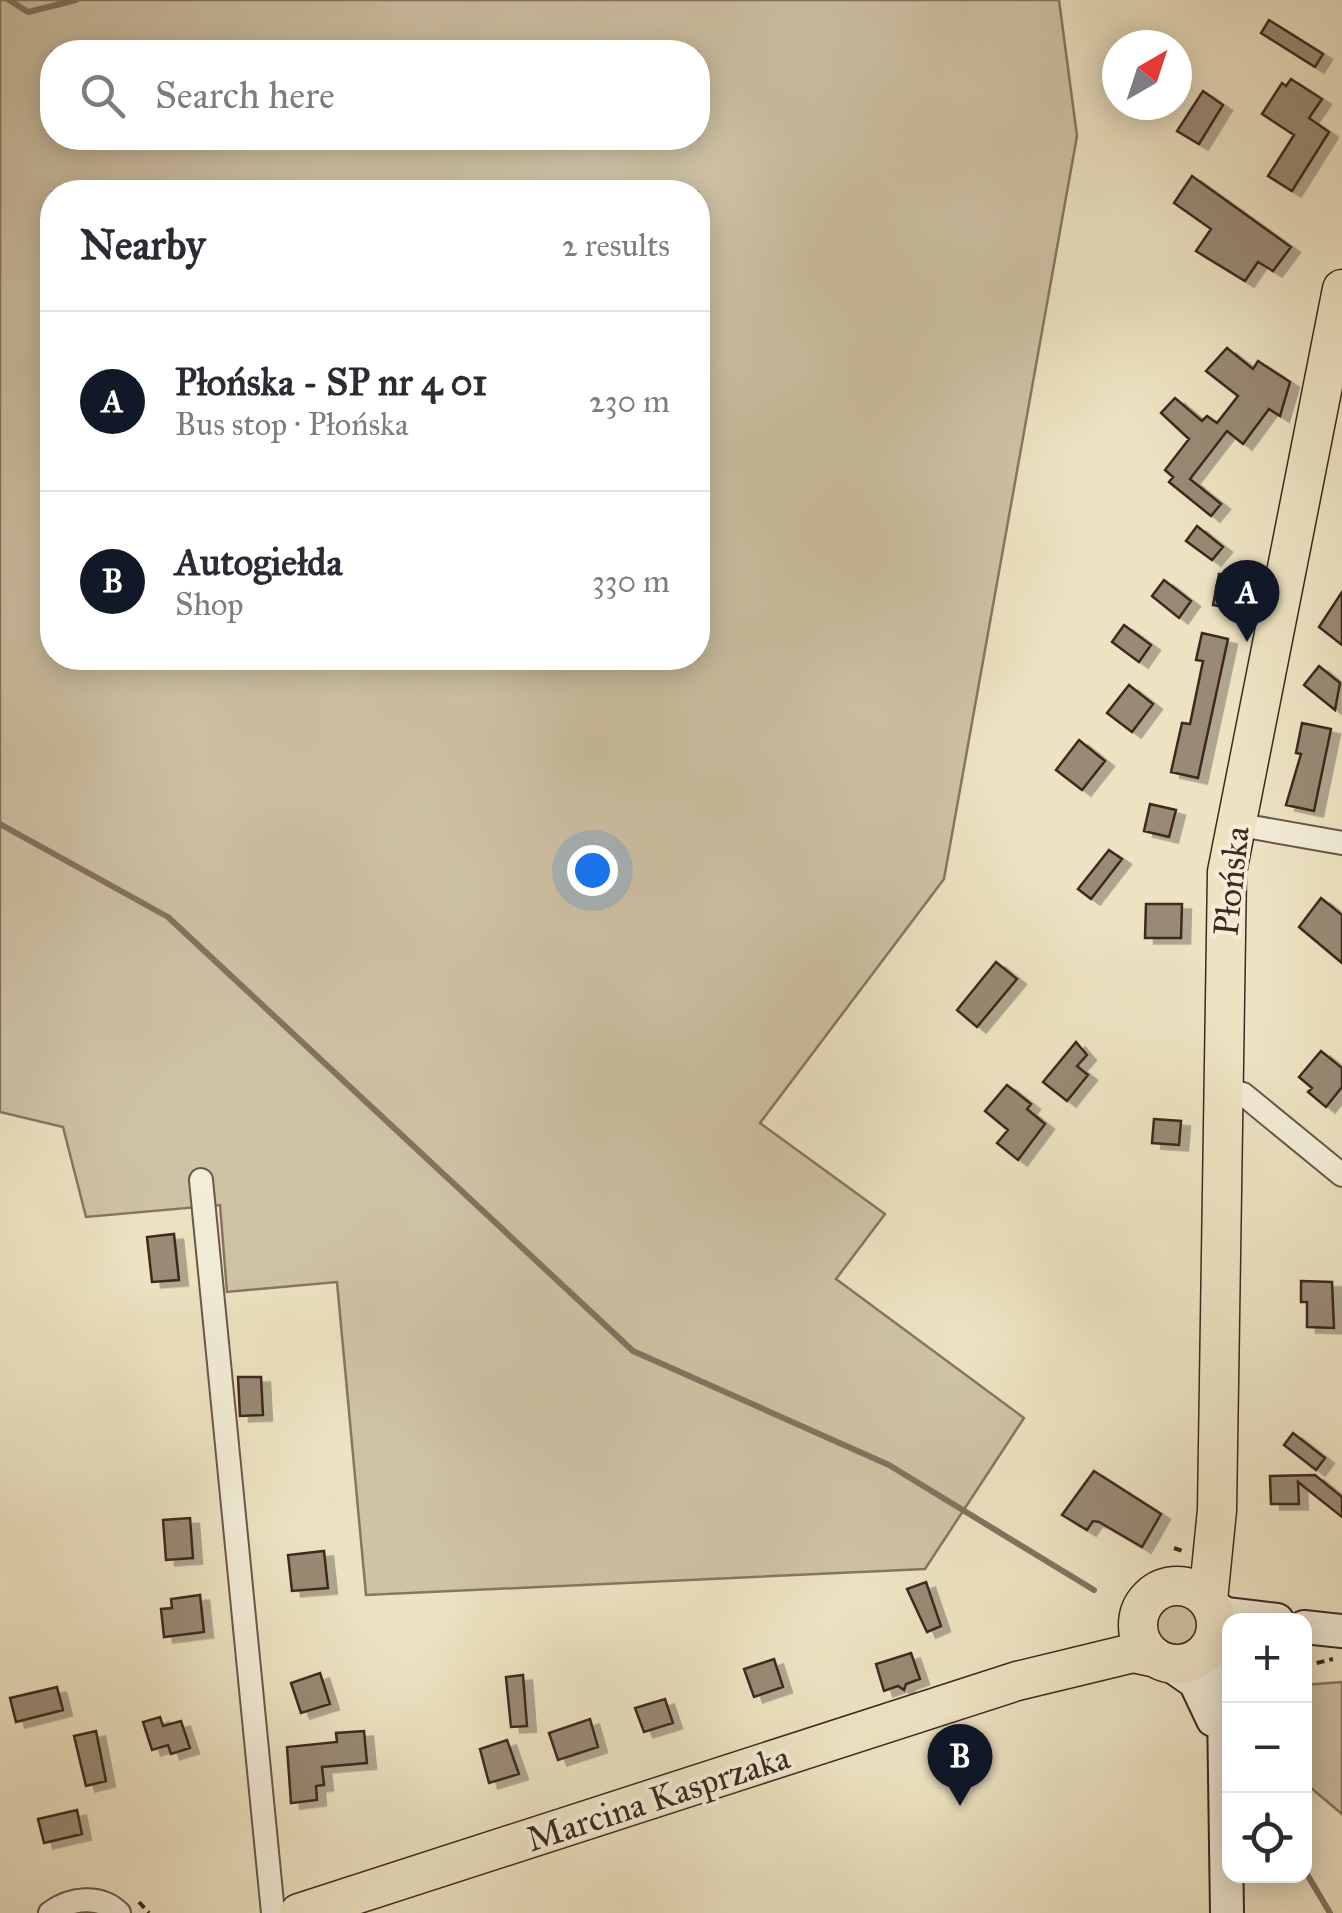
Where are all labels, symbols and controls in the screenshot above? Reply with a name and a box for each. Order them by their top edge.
north arrow [1102,30,1192,120]
search box [40,40,710,150]
icon: search [75,68,130,123]
text: Search here [155,72,335,118]
text: Nearby [80,219,205,271]
text: 2 results [562,226,670,265]
text: Płońska - SP nr 4 01 [175,359,487,405]
text: A [102,382,123,421]
text: 230 m [589,382,670,421]
text: Bus stop · Płońska [175,405,408,444]
text: Autogiełda [175,539,342,585]
pin: A [1214,560,1280,642]
text: B [102,562,123,601]
text: 330 m [592,562,670,601]
text: Shop [175,585,243,624]
street label: Płońska [1204,824,1259,938]
your location [567,845,618,896]
map controls [1222,1613,1312,1883]
button: + [1222,1613,1312,1703]
button: − [1222,1703,1312,1793]
pin: B [928,1724,992,1806]
street label: Marcina Kasprzaka [521,1736,795,1861]
button: locate [1222,1793,1312,1883]

